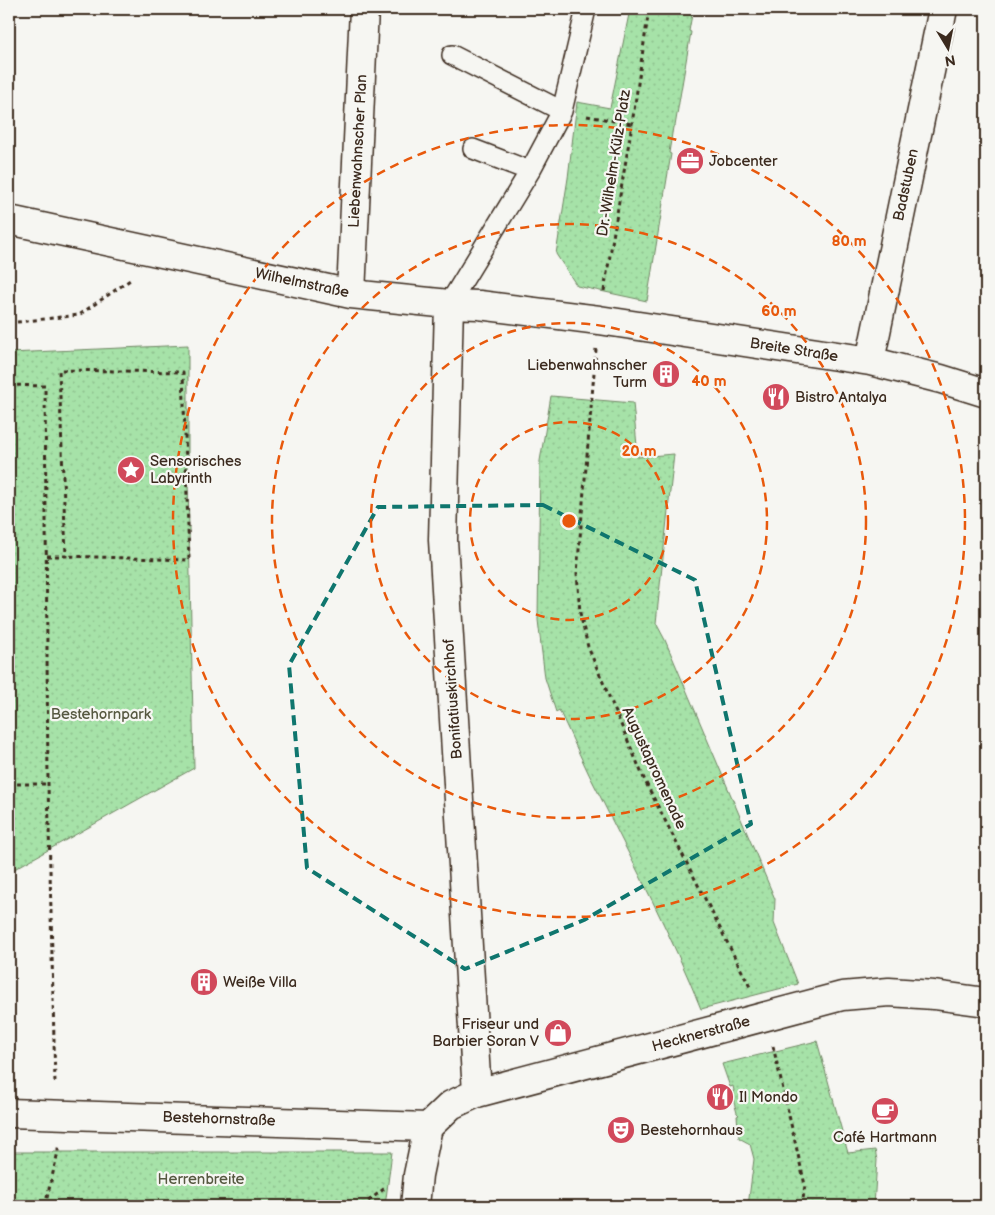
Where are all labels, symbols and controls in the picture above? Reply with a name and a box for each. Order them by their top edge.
north arrow [922,22,972,72]
text: N [944,51,957,70]
street label: Liebenwahnscher Plan [344,74,372,228]
street label: Dr.-Wilhelm-Külz-Platz [593,87,635,238]
office icon: Jobcenter [675,146,705,176]
street label: Badstuben [889,147,923,223]
place label: Jobcenter [709,152,778,171]
text: 80 m [831,232,867,251]
street label: Wilhelmstraße [253,264,351,302]
text: 60 m [761,302,797,321]
street label: Breite Straße [748,334,840,366]
place label: Liebenwahnscher Turm [527,356,648,392]
building icon: Liebenwahnscher Turm [651,359,681,389]
text: 40 m [691,372,727,391]
restaurant icon: Bistro Antalya [761,382,791,412]
place label: Bistro Antalya [795,388,887,407]
text: 20 m [622,442,657,461]
place label: Sensorisches Labyrinth [150,452,242,488]
place icon: Sensorisches Labyrinth [116,455,146,485]
centre of rings [560,512,578,530]
street label: Bonifatiuskirchhof [439,638,467,760]
street label: Augustapromenade [617,704,691,832]
park label: Bestehornpark [51,705,152,724]
building icon: Weiße Villa [189,967,219,997]
place label: Weiße Villa [223,973,297,992]
street label: Hecknerstraße [650,1012,752,1056]
place label: Friseur und Barbier Soran V [432,1015,540,1051]
shop icon: Friseur und Barbier Soran V [543,1018,573,1048]
restaurant icon: Il Mondo [705,1082,735,1112]
place label: Il Mondo [739,1088,798,1107]
cafe icon: Café Hartmann [870,1096,900,1126]
street label: Bestehornstraße [162,1108,276,1130]
theatre icon: Bestehornhaus [606,1115,636,1145]
place label: Bestehornhaus [640,1121,743,1140]
place label: Café Hartmann [833,1128,937,1147]
park label: Herrenbreite [158,1170,245,1189]

